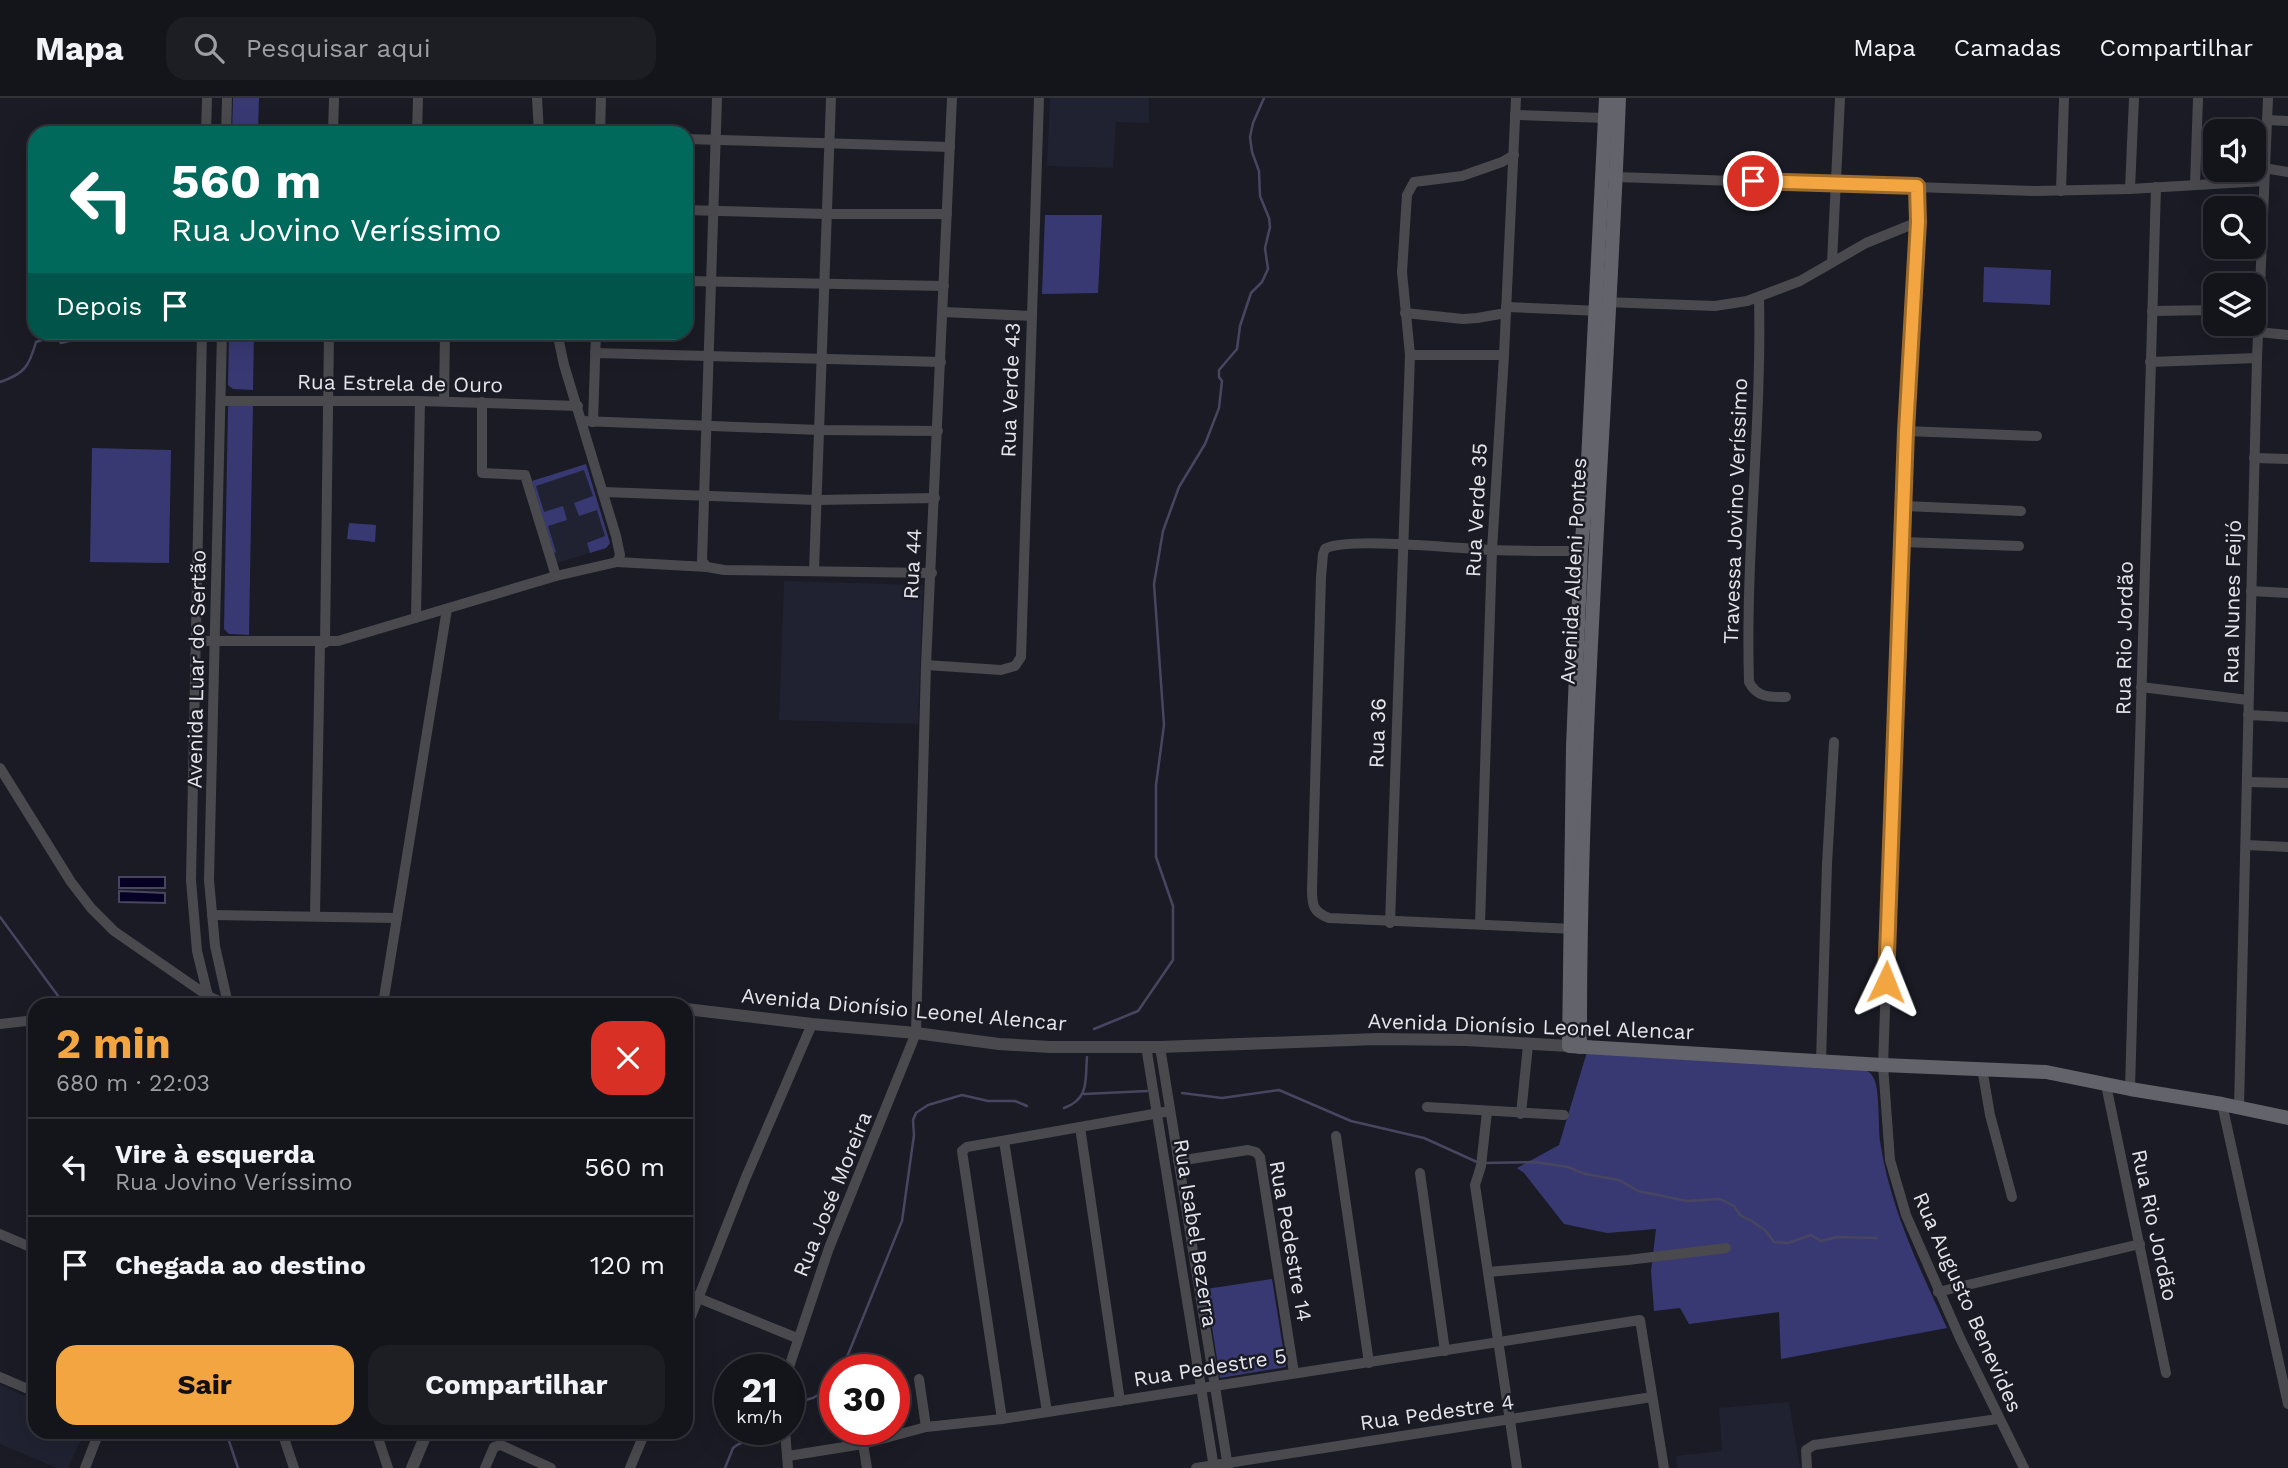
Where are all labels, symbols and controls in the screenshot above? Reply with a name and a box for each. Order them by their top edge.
search box [166,17,656,80]
text: Mapa [35,29,124,68]
icon: search [190,29,228,67]
text: Pesquisar aqui [246,33,431,63]
text: Mapa [1853,34,1916,62]
text: Camadas [1954,34,2062,62]
text: Compartilhar [2100,34,2253,62]
map controls [2203,119,2266,336]
button: sound [2203,119,2266,182]
pin [1723,151,1783,211]
text: 560 m [171,152,321,210]
icon: left [56,154,147,245]
icon: arrive [1734,162,1772,200]
button: search [2203,196,2266,259]
text: Rua Jovino Veríssimo [171,211,501,249]
button: layers [2203,273,2266,336]
icon: arrive [156,287,194,325]
text: Depois [56,291,142,321]
street label: Rua Verde 43 [995,322,1025,458]
street label: Rua Estrela de Ouro [297,369,503,397]
street label: Travessa Jovino Veríssimo [1718,377,1752,645]
street label: Rua Verde 35 [1460,442,1492,578]
street label: Avenida Aldeni Pontes [1555,457,1591,685]
street label: Rua Nunes Feijó [2218,520,2246,684]
street label: Rua 44 [898,528,926,600]
street label: Avenida Luar do Sertão [181,549,211,789]
street label: Rua Rio Jordão [2110,561,2138,715]
street label: Rua 36 [1363,697,1391,769]
position arrow [1849,945,1923,1019]
street label: Avenida Dionísio Leonel Alencar [740,982,1068,1036]
street label: Avenida Dionísio Leonel Alencar [1367,1008,1695,1044]
text: 2 min [56,1019,171,1068]
button: close [591,1021,665,1095]
text: 680 m · 22:03 [56,1070,210,1097]
street label: Rua José Moreira [787,1108,877,1280]
street label: Rua Isabel Bezerra [1169,1137,1223,1329]
text: Vire à esquerda [115,1139,315,1169]
street label: Rua Rio Jordão [2127,1147,2183,1303]
icon: left [56,1148,94,1186]
text: 560 m [584,1152,665,1182]
street label: Rua Pedestre 14 [1265,1158,1317,1324]
text: Rua Jovino Veríssimo [115,1169,353,1196]
street label: Rua Augusto Benevides [1908,1188,2028,1416]
icon: arrive [56,1246,94,1284]
text: Chegada ao destino [115,1250,366,1280]
text: 120 m [590,1250,665,1280]
street label: Rua Pedestre 5 [1132,1343,1288,1391]
button: Sair [56,1345,354,1425]
button: Compartilhar [368,1345,665,1425]
speed limit sign: 30 [819,1354,910,1445]
text: 21 [742,1369,777,1411]
street label: Rua Pedestre 4 [1358,1389,1516,1435]
text: km/h [736,1406,783,1427]

